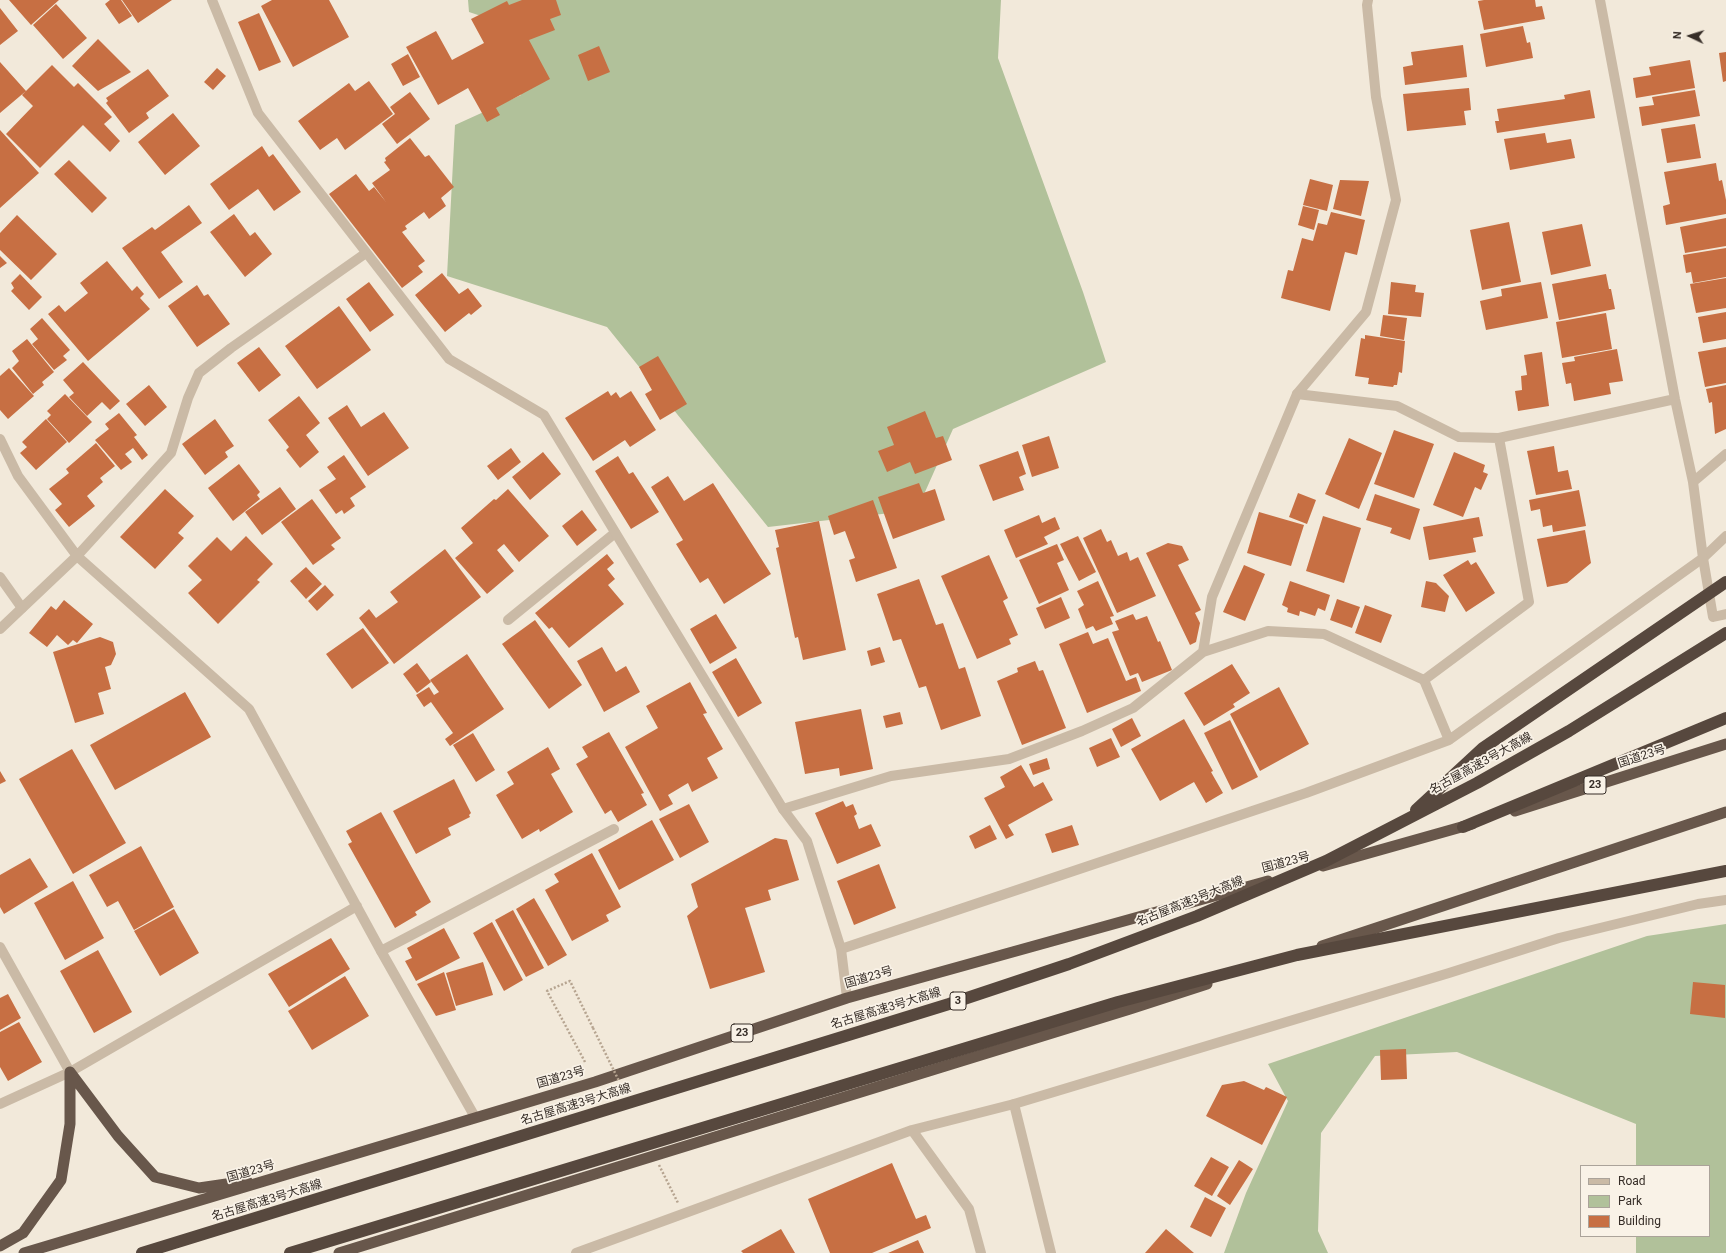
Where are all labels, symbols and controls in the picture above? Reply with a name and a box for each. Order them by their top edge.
north arrow [1670,16,1710,56]
text: N [1671,31,1684,39]
street label: 名古屋高速3号大高線 [1427,730,1535,798]
street label: 国道23号 [1616,743,1668,771]
road number: 23 [1584,776,1606,794]
street label: 国道23号 [1260,850,1312,876]
street label: 名古屋高速3号大高線 [1134,874,1246,930]
street label: 国道23号 [843,964,895,992]
street label: 名古屋高速3号大高線 [829,985,943,1033]
road number: 3 [950,992,966,1010]
road number: 23 [731,1024,753,1042]
street label: 国道23号 [535,1064,587,1092]
street label: 名古屋高速3号大高線 [519,1081,633,1129]
street label: 国道23号 [225,1158,277,1186]
legend [1580,1165,1710,1237]
text: Road [1618,1174,1646,1188]
street label: 名古屋高速3号大高線 [210,1177,324,1225]
text: Park [1618,1194,1642,1208]
text: Building [1618,1214,1661,1228]

